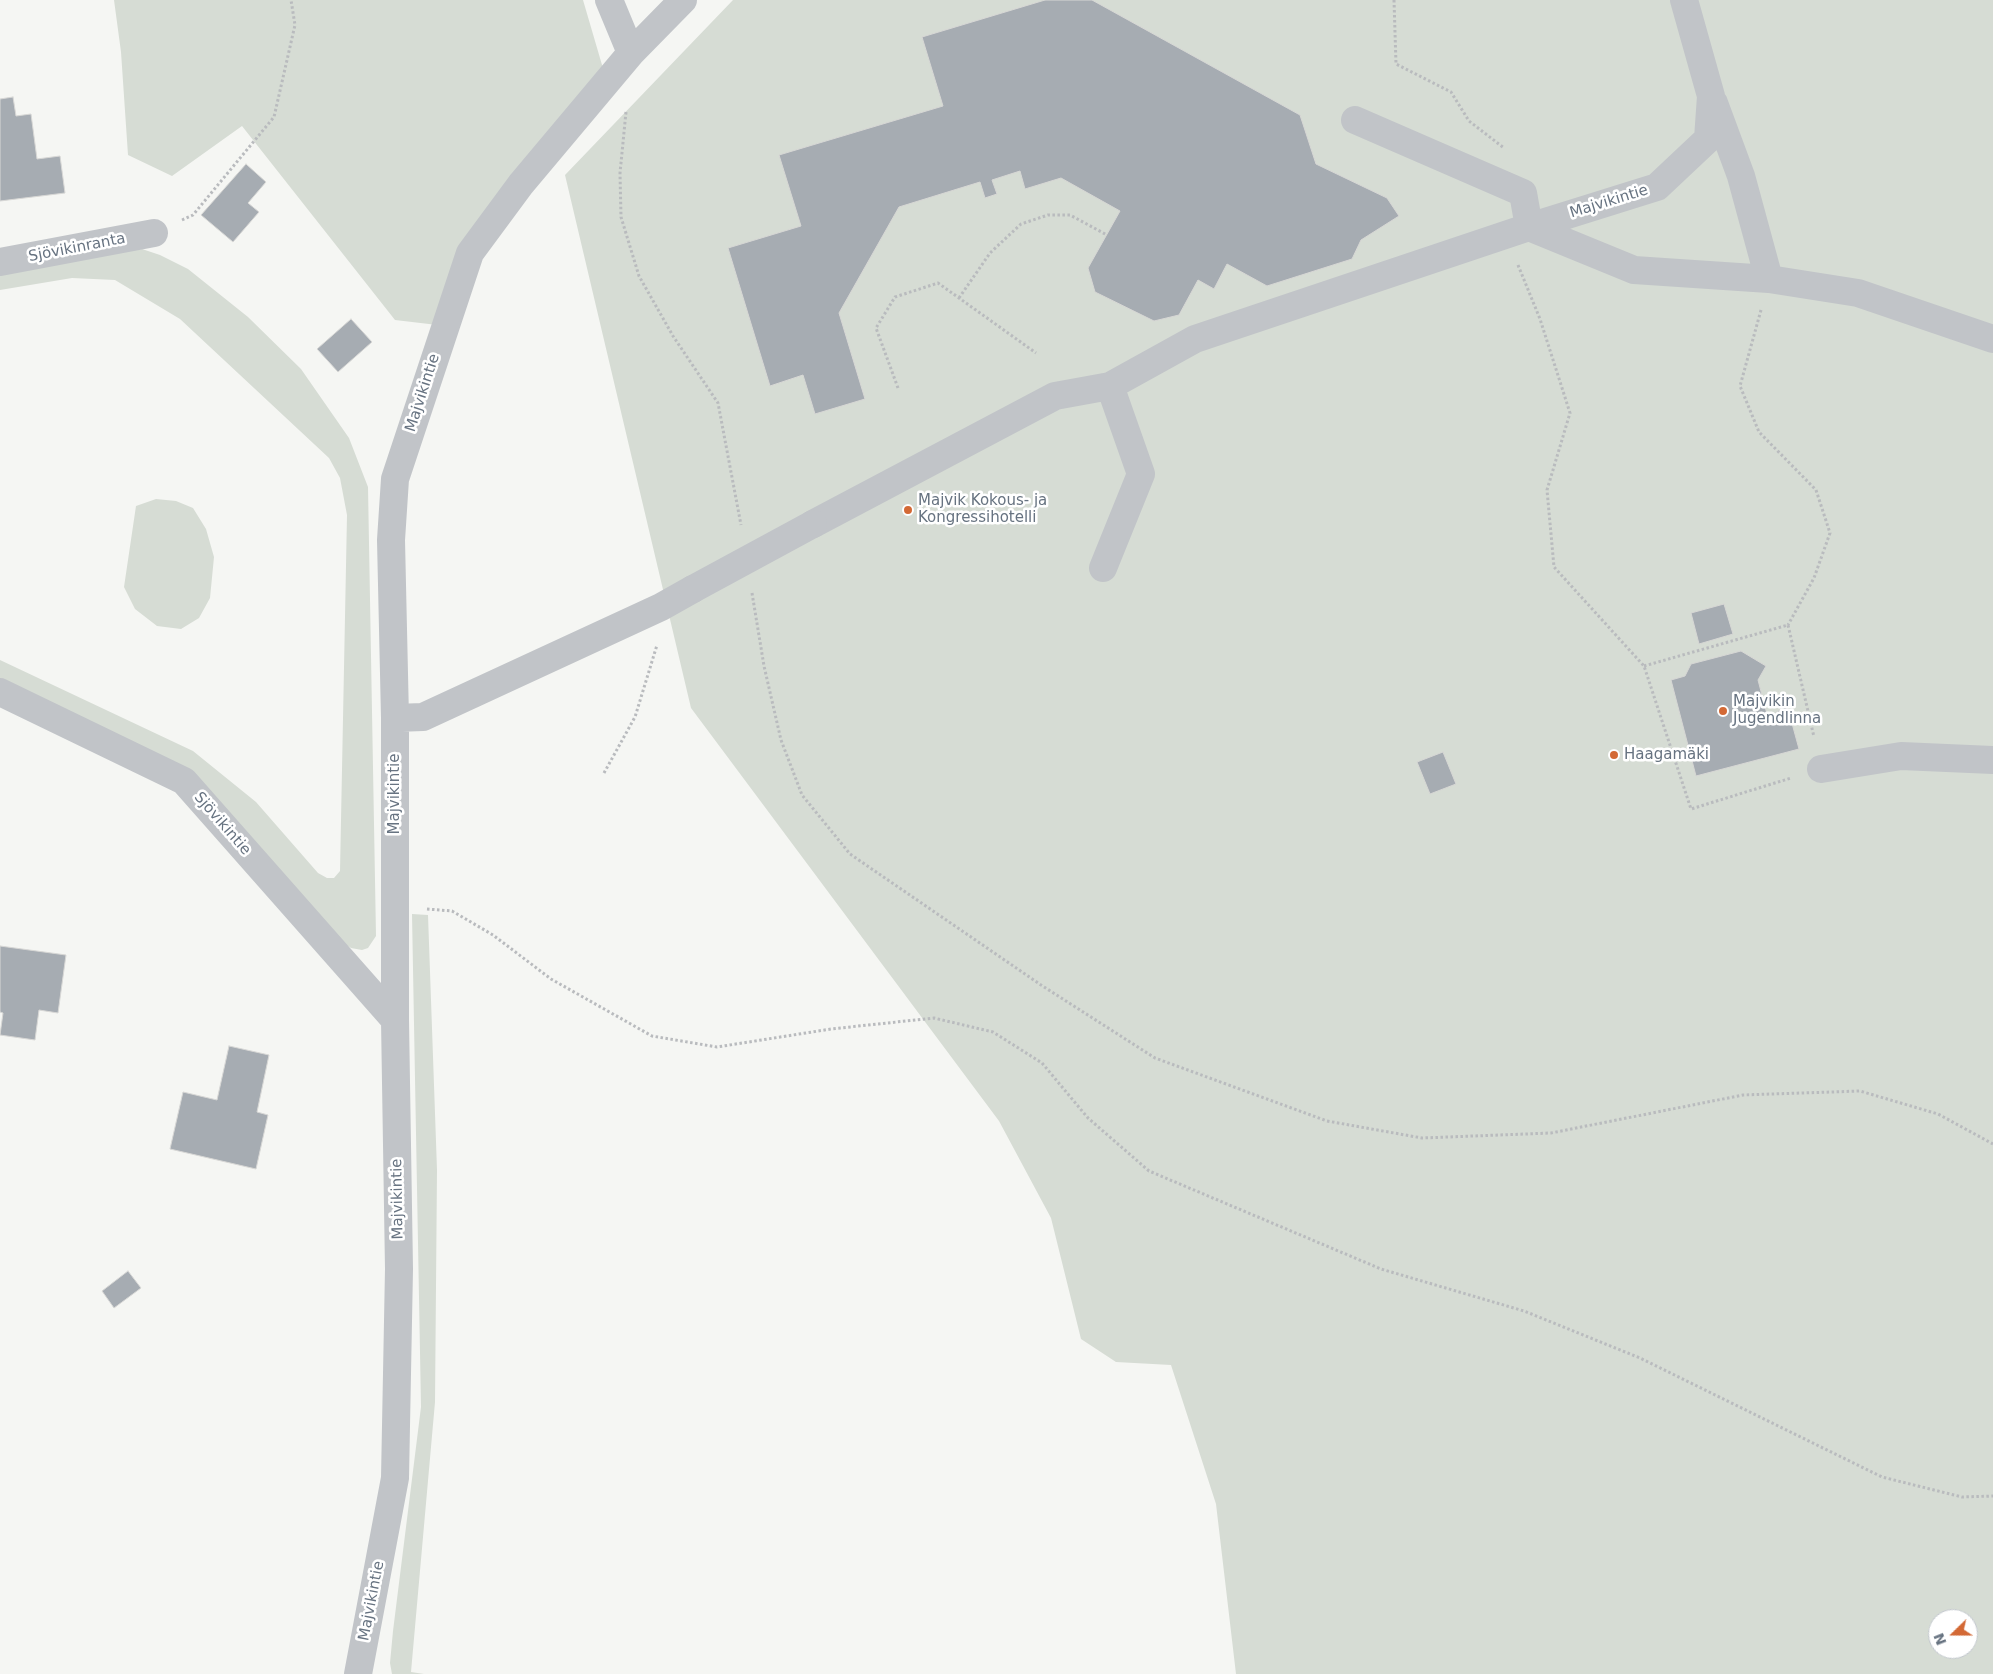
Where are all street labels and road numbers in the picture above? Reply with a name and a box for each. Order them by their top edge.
street label: Majvikintie [1568,182,1650,222]
street label: Sjövikinranta [27,230,127,266]
street label: Majvikintie [402,352,444,434]
street label: Majvikintie [386,754,404,834]
street label: Sjövikintie [190,789,254,859]
street label: Majvikintie [388,1158,408,1240]
street label: Majvikintie [355,1560,389,1642]

